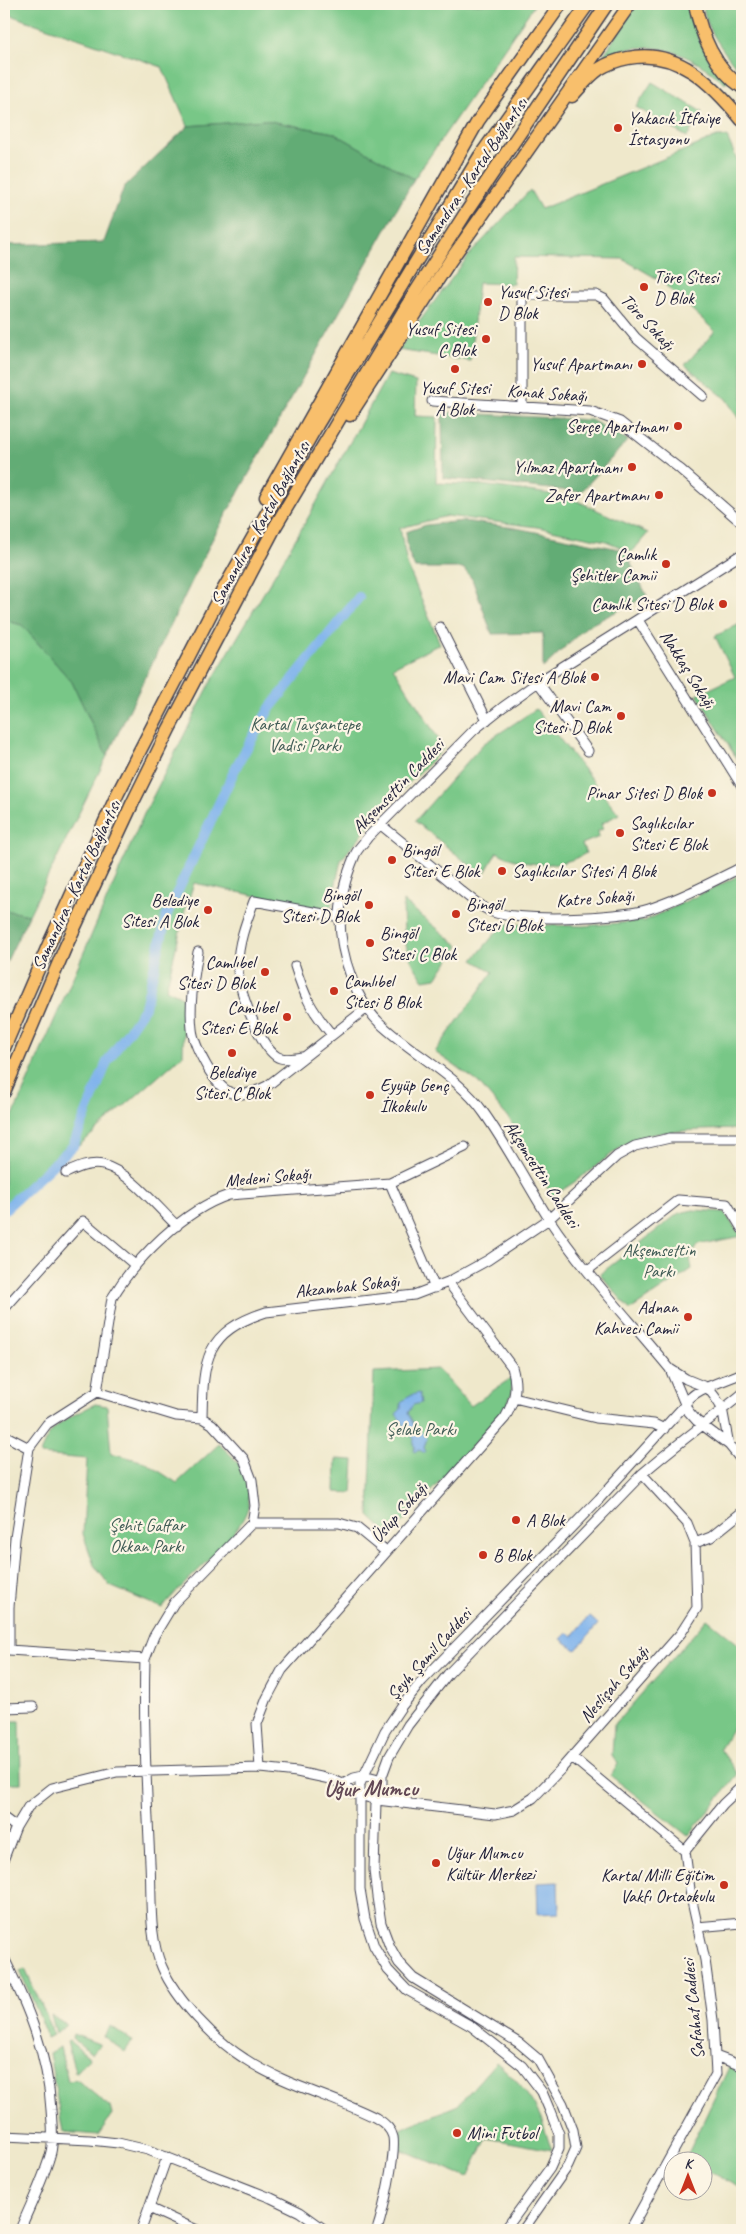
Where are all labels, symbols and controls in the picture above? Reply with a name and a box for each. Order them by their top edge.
street label: Samandıra - Kartal Bağlantısı [410,93,532,259]
place label: Yakacık İtfaiye İstasyonu [628,107,721,150]
marker: Yakacık İtfaiye İstasyonu [612,122,624,134]
place label: Töre Sitesi D Blok [654,266,721,309]
place label: Yusuf Sitesi D Blok [498,281,571,324]
marker: Töre Sitesi D Blok [638,281,650,293]
street label: Töre Sokağı [616,289,680,356]
marker: Yusuf Sitesi D Blok [482,296,494,308]
place label: Yusuf Sitesi C Blok [406,318,479,361]
marker: Yusuf Sitesi C Blok [480,333,492,345]
place label: Yusuf Apartmanı [530,353,633,375]
marker: Yusuf Apartmanı [636,358,648,370]
marker: Yusuf Sitesi A Blok [449,363,461,375]
place label: Yusuf Sitesi A Blok [420,377,493,420]
street label: Konak Sokağı [506,379,588,407]
place label: Serçe Apartmanı [566,415,669,437]
marker: Serçe Apartmanı [672,420,684,432]
street label: Samandıra - Kartal Bağlantısı [205,436,315,609]
place label: Yılmaz Apartmanı [513,456,623,478]
marker: Yılmaz Apartmanı [626,461,638,473]
place label: Zafer Apartmanı [545,484,650,506]
marker: Zafer Apartmanı [653,489,665,501]
place label: Çamlık Şehitler Camii [570,543,659,586]
marker: Çamlık Şehitler Camii [660,558,672,570]
place label: Camlık Sitesi D Blok [591,593,714,615]
marker: Camlık Sitesi D Blok [717,598,729,610]
street label: Nakkaş Sokağı [655,626,721,713]
place label: Mavi Cam Sitesi A Blok [443,666,586,688]
marker: Mavi Cam Sitesi A Blok [589,671,601,683]
place label: Mavi Cam Sitesi D Blok [533,695,612,738]
marker: Mavi Cam Sitesi D Blok [615,710,627,722]
park label: Kartal Tavşantepe Vadisi Parkı [250,713,361,756]
street label: Akşemsettin Caddesi [347,732,451,838]
place label: Pinar Sitesi D Blok [586,782,703,804]
marker: Pinar Sitesi D Blok [706,787,718,799]
street label: Samandıra - Kartal Bağlantısı [27,796,125,974]
place label: Saglıkcılar Sitesi E Blok [630,812,709,855]
marker: Saglıkcılar Sitesi E Blok [614,827,626,839]
place label: Bingöl Sitesi E Blok [402,839,481,882]
marker: Bingöl Sitesi E Blok [386,854,398,866]
place label: Saglıkcılar Sitesi A Blok [512,860,657,882]
marker: Saglıkcılar Sitesi A Blok [496,865,508,877]
place label: Bingöl Sitesi D Blok [281,884,362,927]
street label: Katre Sokağı [555,884,635,912]
place label: Belediye Sitesi A Blok [121,889,199,932]
place label: Bingöl Sitesi G Blok [466,893,544,936]
marker: Bingöl Sitesi D Blok [363,899,375,911]
marker: Belediye Sitesi A Blok [202,904,214,916]
marker: Bingöl Sitesi G Blok [450,908,462,920]
place label: Bingöl Sitesi C Blok [380,922,458,965]
marker: Bingöl Sitesi C Blok [364,937,376,949]
place label: Camlıbel Sitesi D Blok [177,951,258,994]
marker: Camlıbel Sitesi D Blok [259,966,271,978]
place label: Camlıbel Sitesi B Blok [344,970,422,1013]
marker: Camlıbel Sitesi B Blok [328,985,340,997]
place label: Camlıbel Sitesi E Blok [200,996,280,1039]
marker: Camlıbel Sitesi E Blok [281,1011,293,1023]
marker: Belediye Sitesi C Blok [226,1047,238,1059]
place label: Belediye Sitesi C Blok [194,1061,272,1104]
place label: Eyyüp Genç İlkokulu [380,1074,450,1117]
marker: Eyyüp Genç İlkokulu [364,1089,376,1101]
street label: Akşemsettin Caddesi [499,1116,586,1234]
street label: Medeni Sokağı [224,1162,312,1192]
park label: Akşemsettin Parkı [622,1239,696,1282]
street label: Akzambak Sokağı [294,1270,401,1302]
place label: Adnan Kahveci Camii [594,1296,681,1339]
marker: Adnan Kahveci Camii [682,1311,694,1323]
park label: Şelale Parkı [386,1418,457,1440]
street label: Üslup Sokağı [366,1476,433,1547]
place label: A Blok [526,1509,566,1531]
park label: Şehit Gaffar Okkan Parkı [109,1514,187,1557]
marker: A Blok [510,1514,522,1526]
place label: B Blok [493,1544,533,1566]
marker: B Blok [477,1549,489,1561]
street label: Şeyh Şamil Caddesi [382,1602,478,1705]
street label: Neslişah Sokağı [575,1641,654,1727]
district label: Uğur Mumcu [324,1775,420,1803]
place label: Uğur Mumcu Kültür Merkezi [446,1842,537,1885]
marker: Uğur Mumcu Kültür Merkezi [430,1857,442,1869]
place label: Kartal Milli Eğitim Vakfı Ortaokulu [601,1864,715,1907]
marker: Kartal Milli Eğitim Vakfı Ortaokulu [718,1879,730,1891]
street label: Safahat Caddesi [677,1955,709,2060]
place label: Mini Futbol [467,2122,540,2144]
marker: Mini Futbol [451,2127,463,2139]
north arrow [664,2152,714,2202]
text: K [684,2155,694,2172]

